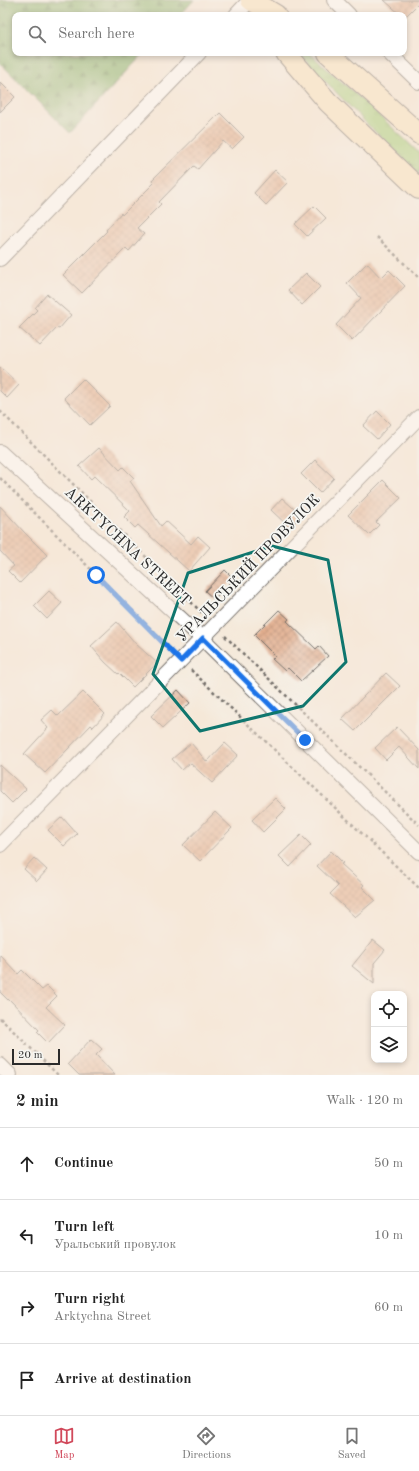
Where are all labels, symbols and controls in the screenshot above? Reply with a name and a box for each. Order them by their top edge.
search box [12,12,407,56]
icon: search [26,23,48,45]
text: Search here [58,27,135,42]
street label: ARKTYCHNA STREET [61,485,193,609]
street label: УРАЛЬСЬКИЙ ПРОВУЛОК [172,489,324,646]
route start [87,566,105,584]
route end [296,731,314,749]
map controls [371,991,407,1063]
button: locate [371,991,407,1027]
button: layers [371,1027,407,1063]
scale bar [12,1047,60,1066]
text: 20 m [18,1050,43,1061]
text: 2 min [16,1093,59,1110]
text: Walk · 120 m [326,1094,403,1107]
icon: ahead [16,1153,38,1175]
text: Continue [54,1156,113,1171]
text: 50 m [374,1157,403,1170]
text: Turn left [54,1220,114,1235]
icon: left [16,1225,38,1247]
text: 10 m [374,1229,403,1242]
text: Уральський провулок [54,1238,176,1251]
text: Turn right [54,1292,125,1307]
icon: right [16,1297,38,1319]
text: 60 m [374,1301,403,1314]
text: Arktychna Street [54,1310,151,1323]
icon: arrive [16,1369,38,1391]
text: Arrive at destination [54,1372,192,1387]
tab: Map [53,1425,75,1463]
tab: Directions [182,1425,231,1463]
tab: Saved [338,1425,366,1463]

